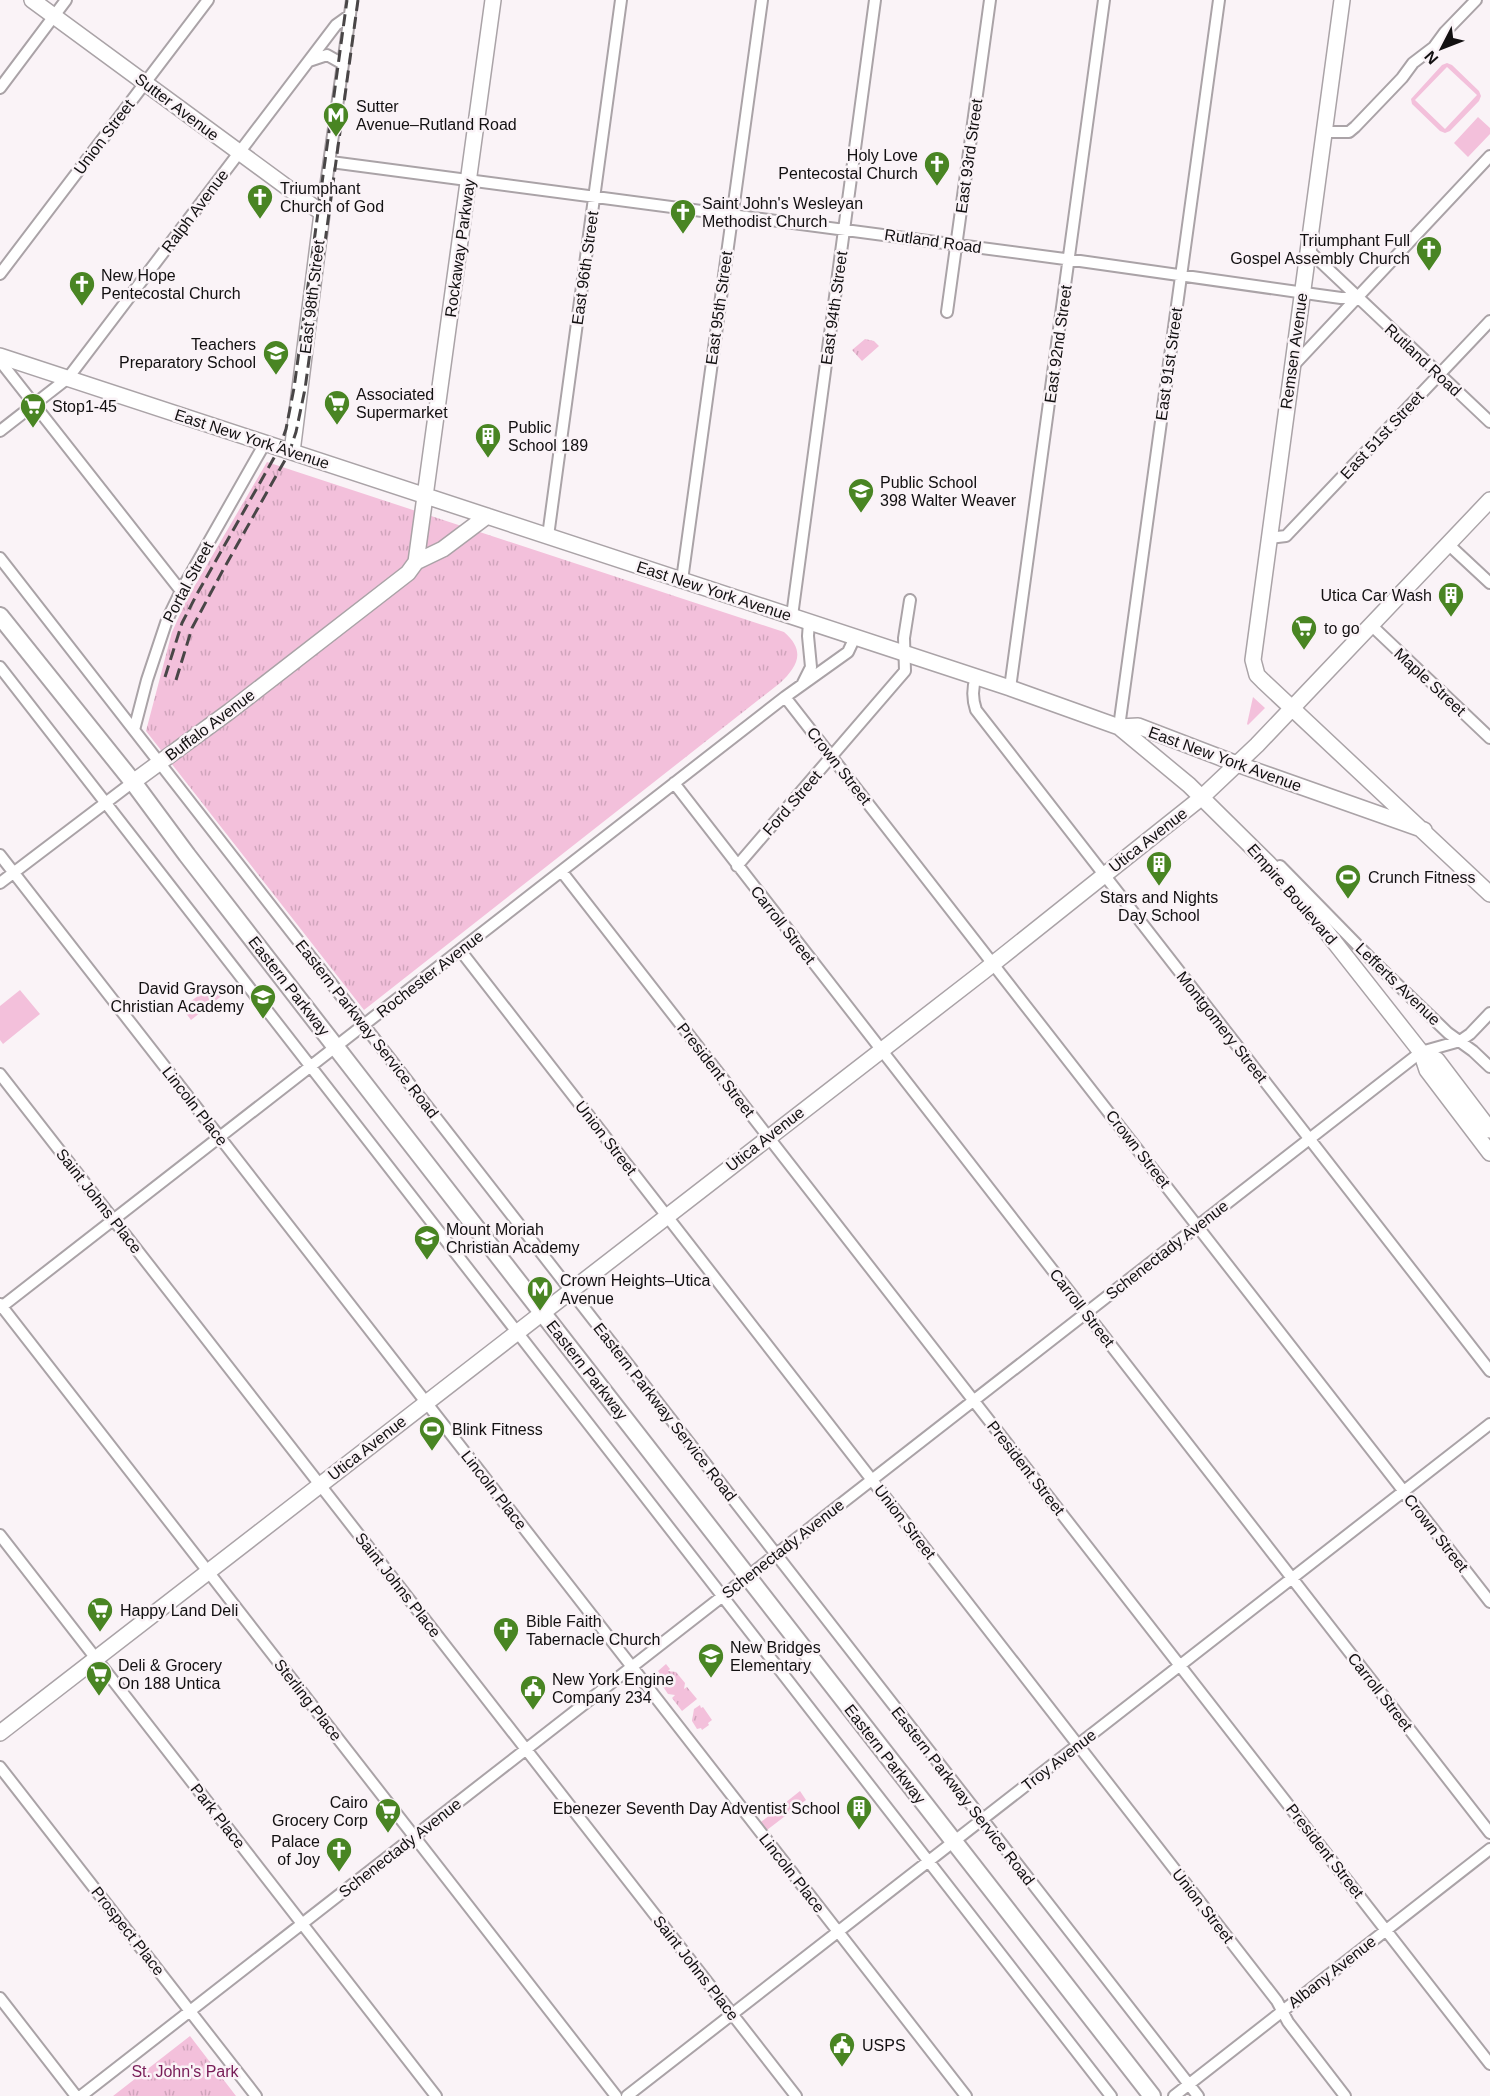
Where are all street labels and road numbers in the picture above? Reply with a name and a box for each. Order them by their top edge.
street label: Sutter Avenue [132,70,222,144]
street label: Union Street [70,96,138,178]
street label: East 93rd Street [953,97,986,214]
street label: Ralph Avenue [158,166,232,256]
street label: Rockaway Parkway [442,178,478,318]
street label: East 96th Street [569,209,601,326]
street label: Rutland Road [883,226,983,256]
street label: East 98th Street [297,238,327,355]
street label: East 95th Street [703,249,735,366]
street label: East 94th Street [818,249,850,366]
street label: East 92nd Street [1041,283,1075,404]
street label: Remsen Avenue [1277,292,1311,410]
street label: East 91st Street [1153,306,1185,422]
street label: Rutland Road [1381,320,1465,400]
street label: East 51st Street [1337,387,1427,482]
street label: East New York Avenue [173,406,332,472]
street label: Portal Street [160,538,217,625]
street label: East New York Avenue [635,558,794,624]
street label: Maple Street [1391,645,1469,720]
street label: Buffalo Avenue [162,686,258,764]
street label: East New York Avenue [1146,723,1304,795]
street label: Crown Street [804,724,875,808]
street label: Ford Street [759,767,825,839]
street label: Utica Avenue [1106,804,1190,876]
street label: Empire Boulevard [1244,840,1340,948]
street label: Carroll Street [747,883,819,968]
street label: Rochester Avenue [373,927,487,1021]
street label: Eastern Parkway [245,933,333,1039]
street label: Eastern Parkway Service Road [292,937,442,1121]
street label: Lefferts Avenue [1352,939,1444,1029]
street label: Montgomery Street [1173,968,1271,1086]
street label: President Street [674,1020,758,1121]
street label: Lincoln Place [159,1063,231,1149]
street label: Union Street [572,1098,640,1179]
street label: Utica Avenue [723,1103,807,1175]
street label: Crown Street [1103,1107,1174,1191]
street label: Saint Johns Place [53,1145,145,1257]
street label: Schenectady Avenue [1103,1197,1231,1303]
street label: Carroll Street [1046,1266,1118,1351]
street label: Eastern Parkway [543,1317,631,1423]
street label: Eastern Parkway Service Road [590,1320,740,1504]
street label: Utica Avenue [325,1412,409,1484]
street label: President Street [984,1418,1068,1519]
street label: Lincoln Place [458,1447,530,1533]
street label: Union Street [871,1482,939,1563]
street label: Crown Street [1401,1491,1472,1575]
street label: Schenectady Avenue [719,1496,847,1602]
street label: Saint Johns Place [352,1529,444,1641]
street label: Carroll Street [1344,1650,1416,1735]
street label: Sterling Place [271,1656,345,1744]
street label: Eastern Parkway [841,1701,929,1807]
street label: Eastern Parkway Service Road [888,1704,1038,1888]
street label: Troy Avenue [1019,1726,1099,1794]
street label: Park Place [187,1780,249,1852]
street label: Schenectady Avenue [336,1795,464,1901]
street label: President Street [1283,1801,1367,1902]
street label: Lincoln Place [756,1830,828,1916]
street label: Union Street [1169,1866,1237,1947]
street label: Prospect Place [88,1883,168,1979]
street label: Saint Johns Place [650,1912,742,2024]
street label: Albany Avenue [1285,1932,1379,2011]

